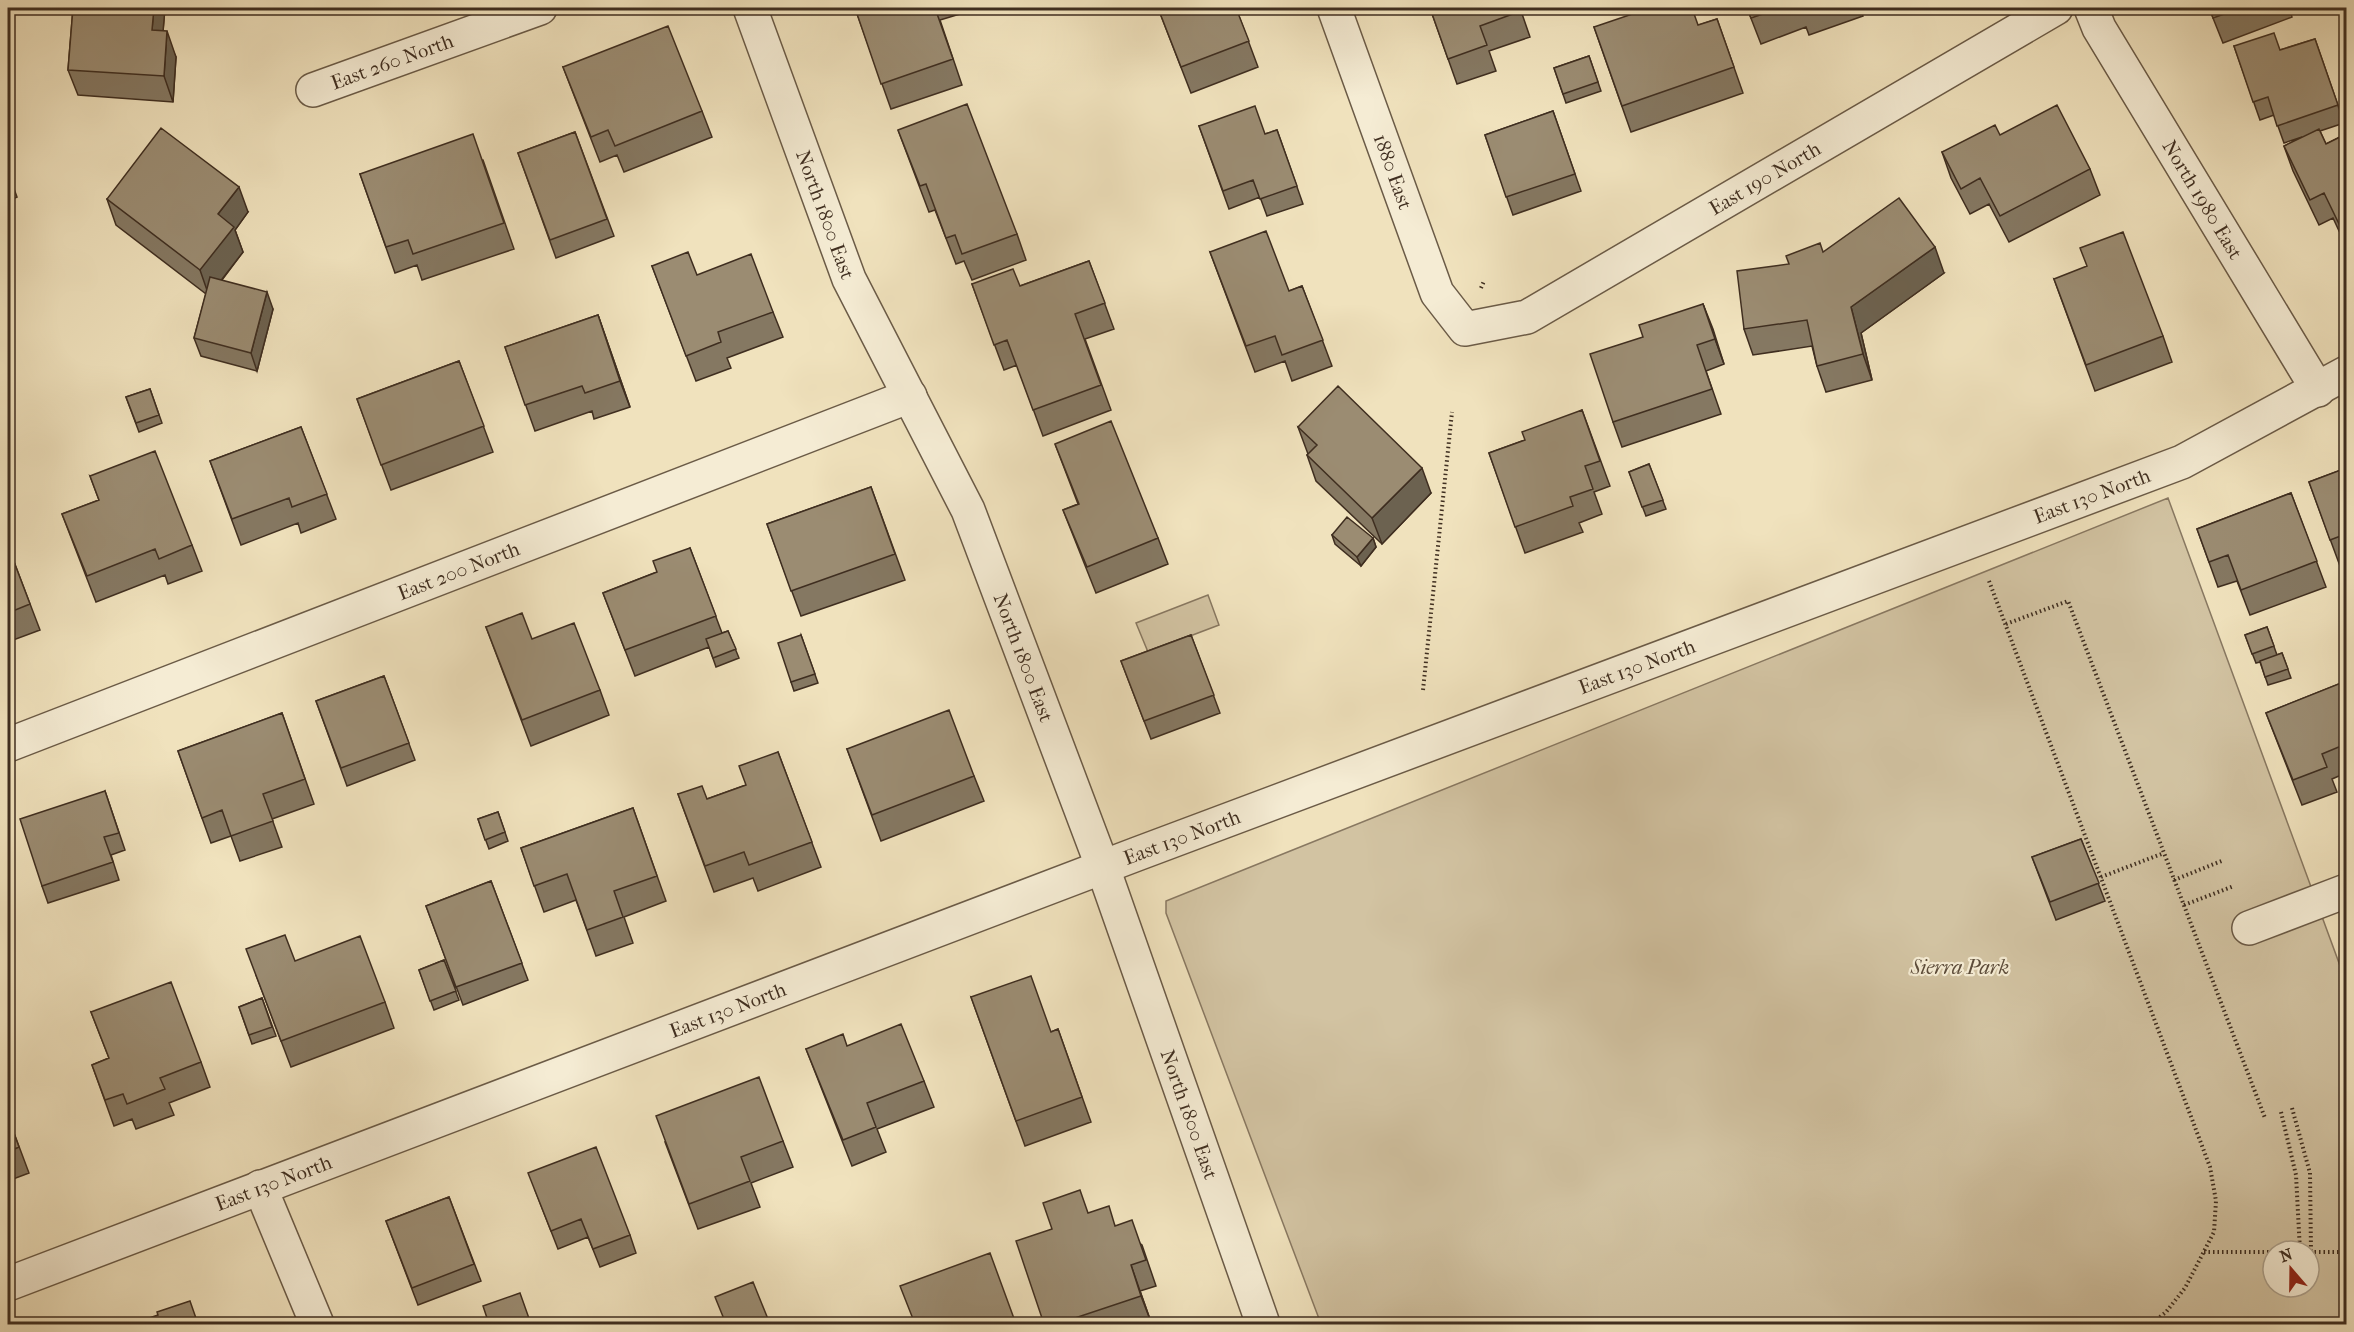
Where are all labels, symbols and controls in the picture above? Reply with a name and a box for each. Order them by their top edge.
street label: East 260 North [328,29,457,95]
street label: 1880 East [1368,131,1417,213]
street label: North 1980 East [2158,136,2247,264]
street label: East 190 North [1705,137,1825,220]
street label: North 1800 East [791,147,859,283]
street label: East 130 North [2031,464,2154,529]
street label: East 200 North [394,537,524,605]
street label: North 1800 East [988,590,1058,725]
street label: East 130 North [1576,634,1699,699]
street label: East 130 North [1120,805,1244,870]
park label: Sierra Park [1910,956,2009,979]
street label: East 130 North [666,978,790,1043]
street label: North 1800 East [1156,1047,1222,1182]
street label: East 130 North [212,1151,336,1216]
north arrow [2261,1239,2321,1299]
text: N [2277,1244,2296,1266]

